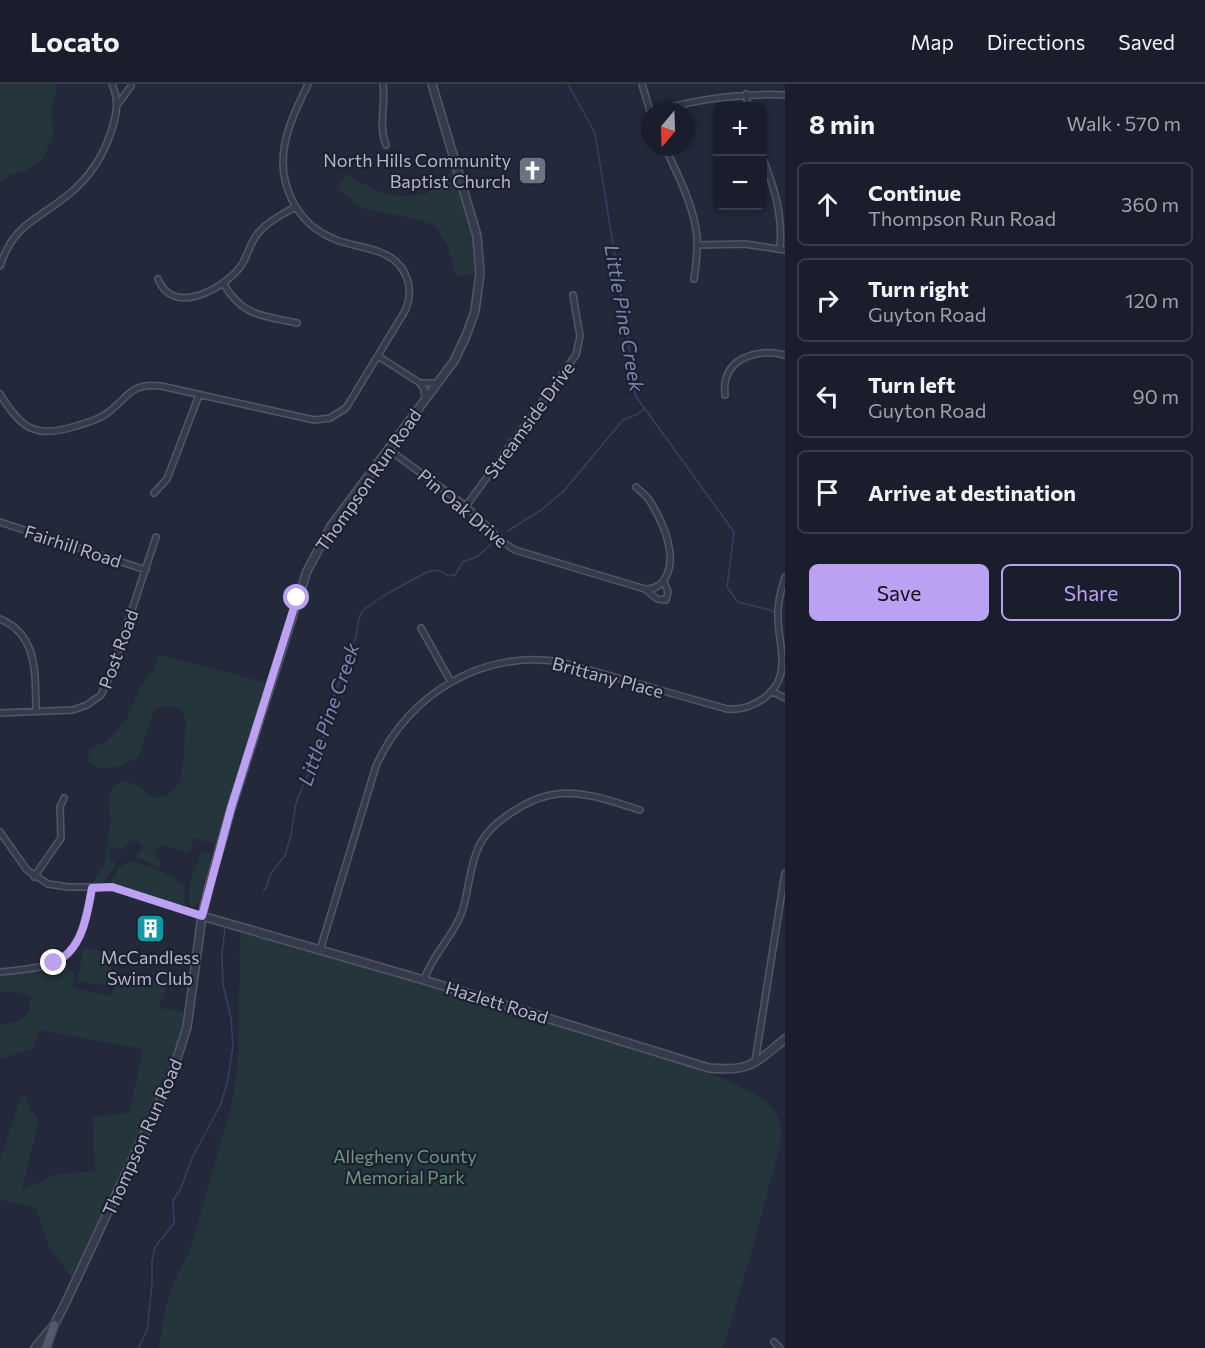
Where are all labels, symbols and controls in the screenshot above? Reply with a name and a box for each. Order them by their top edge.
text: Locato [30,24,120,58]
text: Map [911,29,954,54]
text: Directions [987,29,1085,54]
text: Saved [1118,29,1175,54]
north arrow [641,102,695,156]
map controls [713,102,767,210]
button: + [713,102,767,156]
text: 8 min [809,108,875,139]
text: Walk · 570 m [1067,111,1181,135]
place label: North Hills Community Baptist Church [323,149,511,192]
church icon: North Hills Community Baptist Church [516,154,548,186]
button: − [713,156,767,210]
text: Continue [868,179,961,206]
icon: ahead [811,188,844,221]
text: 360 m [1121,192,1179,216]
text: Thompson Run Road [868,206,1056,230]
water label: Little Pine Creek [600,242,650,395]
text: Turn right [868,275,969,302]
icon: right [811,284,844,317]
text: 120 m [1125,288,1179,312]
text: Guyton Road [868,302,986,326]
street label: Streamside Drive [479,357,579,483]
text: Turn left [868,371,955,398]
icon: left [811,380,844,413]
text: 90 m [1133,384,1179,408]
text: Guyton Road [868,398,986,422]
street label: Thompson Run Road [310,404,426,556]
street label: Pin Oak Drive [414,464,512,552]
icon: arrive [811,476,844,509]
text: Arrive at destination [868,479,1076,506]
street label: Fairhill Road [22,520,124,572]
button: Save [809,564,989,621]
button: Share [1001,564,1181,621]
route start [283,584,309,610]
street label: Post Road [94,606,142,692]
water label: Little Pine Creek [292,638,364,788]
street label: Brittany Place [550,652,666,702]
building icon: McCandless Swim Club [134,912,166,944]
place label: McCandless Swim Club [101,946,199,989]
route end [40,949,66,975]
street label: Hazlett Road [443,976,551,1028]
street label: Thompson Run Road [98,1055,186,1219]
park label: Allegheny County Memorial Park [333,1145,477,1188]

